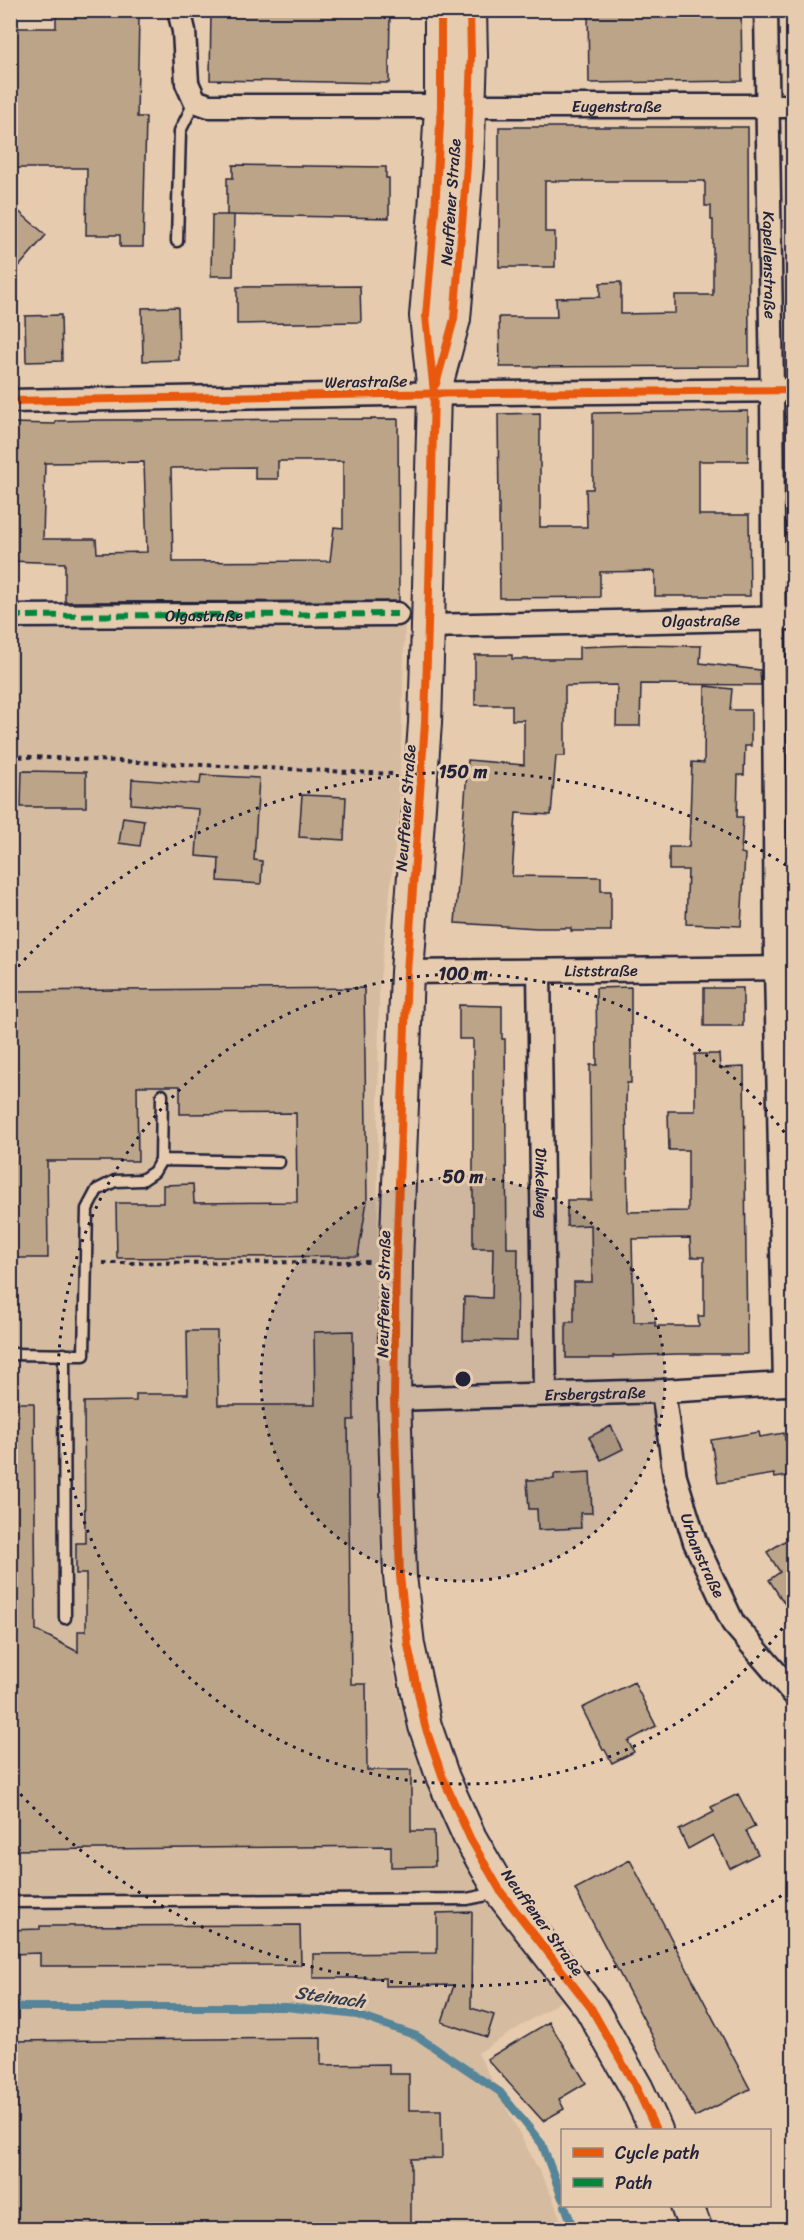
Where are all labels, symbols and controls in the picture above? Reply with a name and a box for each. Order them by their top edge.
street label: Eugenstraße [572,92,662,121]
street label: Neuffener Straße [432,137,469,266]
street label: Kapellenstraße [754,211,785,319]
street label: Werastraße [324,366,408,397]
street label: Olgastraße [165,601,243,630]
street label: Olgastraße [662,605,741,636]
street label: Neuffener Straße [387,743,424,872]
text: 150 m [439,756,487,788]
street label: Liststraße [564,956,638,985]
text: 100 m [439,958,488,990]
street label: Dinkelweg [527,1147,557,1219]
text: 50 m [443,1161,484,1193]
street label: Neuffener Straße [368,1230,399,1358]
centre of rings [453,1369,473,1389]
street label: Ersbergstraße [544,1378,646,1410]
street label: Urbanstraße [672,1509,733,1603]
street label: Neuffener Straße [493,1862,592,1982]
water label: Steinach [293,1976,369,2018]
legend [561,2129,771,2207]
text: Cycle path [615,2137,699,2169]
text: Path [615,2167,652,2199]

